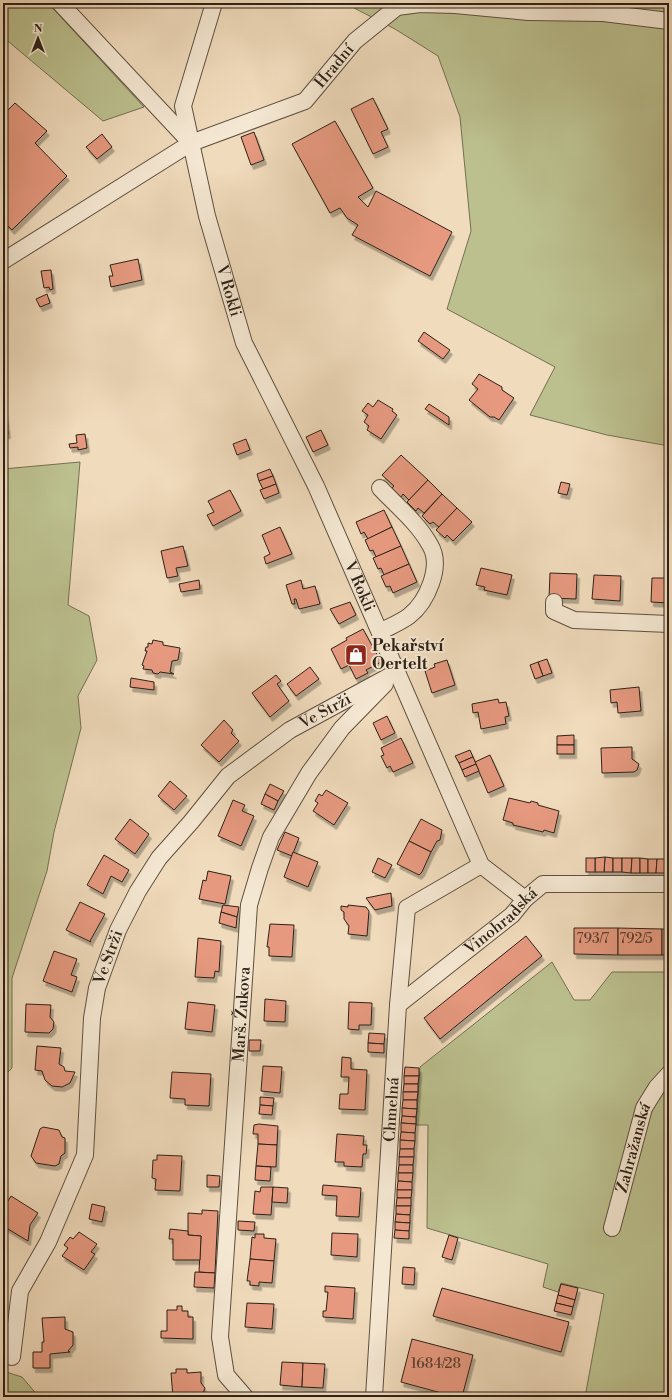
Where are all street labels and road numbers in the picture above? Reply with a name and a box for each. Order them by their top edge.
street label: Hradní [310,39,359,92]
street label: V Rokli [211,262,246,319]
street label: V Rokli [340,557,379,615]
street label: Ve Strži [295,689,355,734]
street label: Vinohradská [459,882,542,960]
street label: Ve Strži [89,927,127,988]
street label: Marš. Žukova [228,965,255,1063]
street label: Chmelná [380,1076,404,1143]
street label: Zahražanská [612,1098,656,1195]

